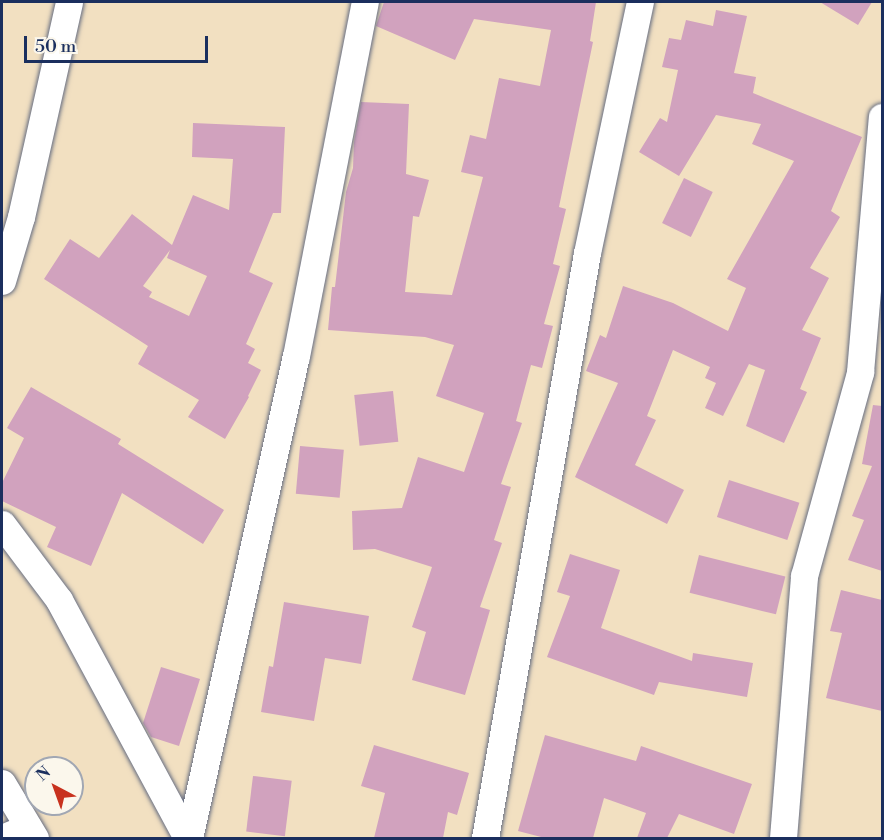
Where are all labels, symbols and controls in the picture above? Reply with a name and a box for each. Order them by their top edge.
scale bar [27,24,212,62]
text: 50 m [35,35,76,58]
north arrow [24,756,84,816]
text: N [32,762,55,786]

